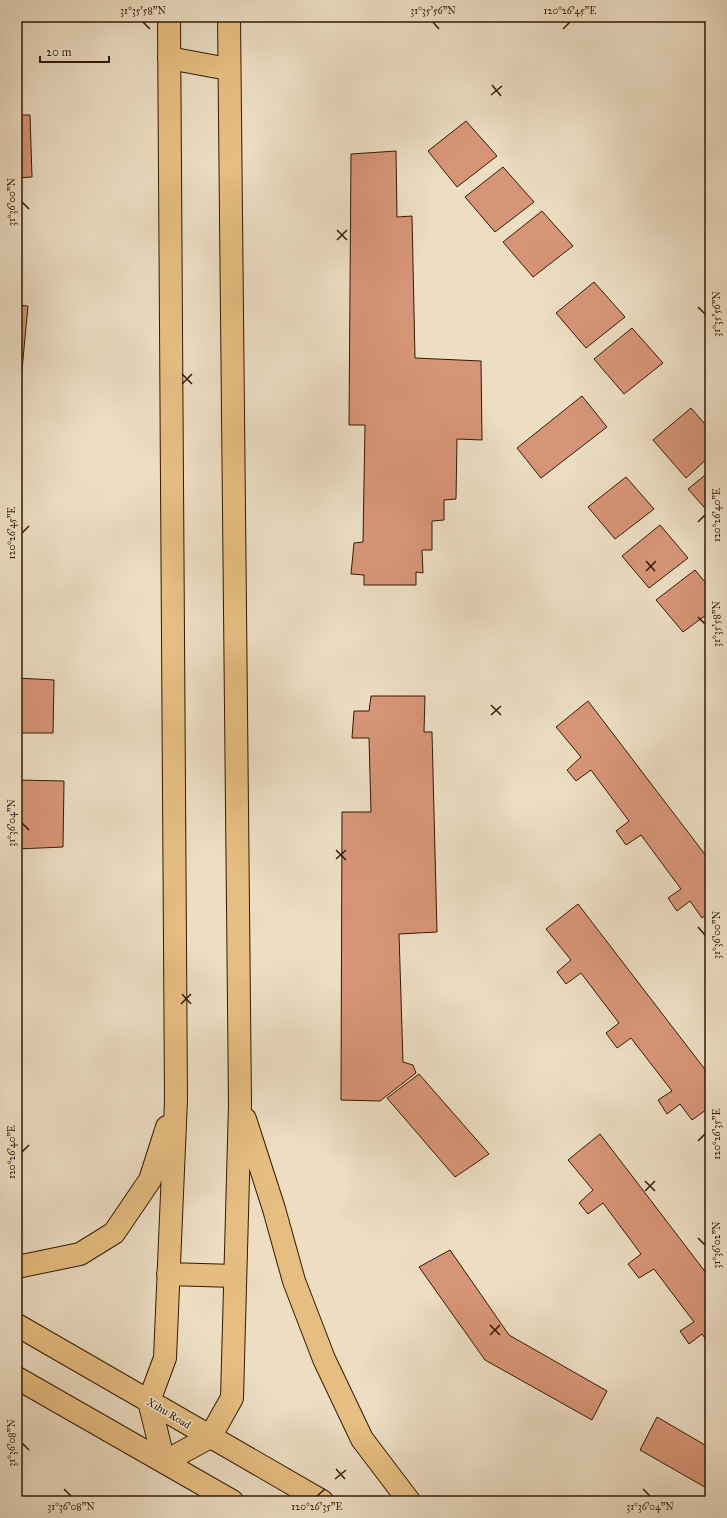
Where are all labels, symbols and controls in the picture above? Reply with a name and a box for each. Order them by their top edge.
text: 31°35'58"N [120,5,166,17]
text: 31°35'56"N [410,5,456,17]
text: 120°26'45"E [544,5,596,17]
scale bar [40,38,109,64]
text: 20 m [46,45,72,59]
text: 31°36'00"N [6,178,18,226]
text: 31°35'56"N [711,291,723,337]
text: 120°26'40"E [711,488,723,542]
text: 120°26'45"E [6,507,18,559]
text: 31°35'58"N [711,601,723,647]
text: 31°36'04"N [6,799,18,847]
text: 31°36'00"N [711,911,723,959]
text: 120°26'35"E [711,1108,723,1160]
text: 120°26'40"E [6,1125,18,1179]
text: 31°36'02"N [711,1221,723,1269]
street label: Xihu Road [144,1395,194,1432]
text: 31°36'08"N [6,1419,18,1467]
text: 31°36'08"N [47,1501,95,1513]
text: 120°26'35"E [291,1501,343,1513]
text: 31°36'04"N [626,1501,674,1513]

